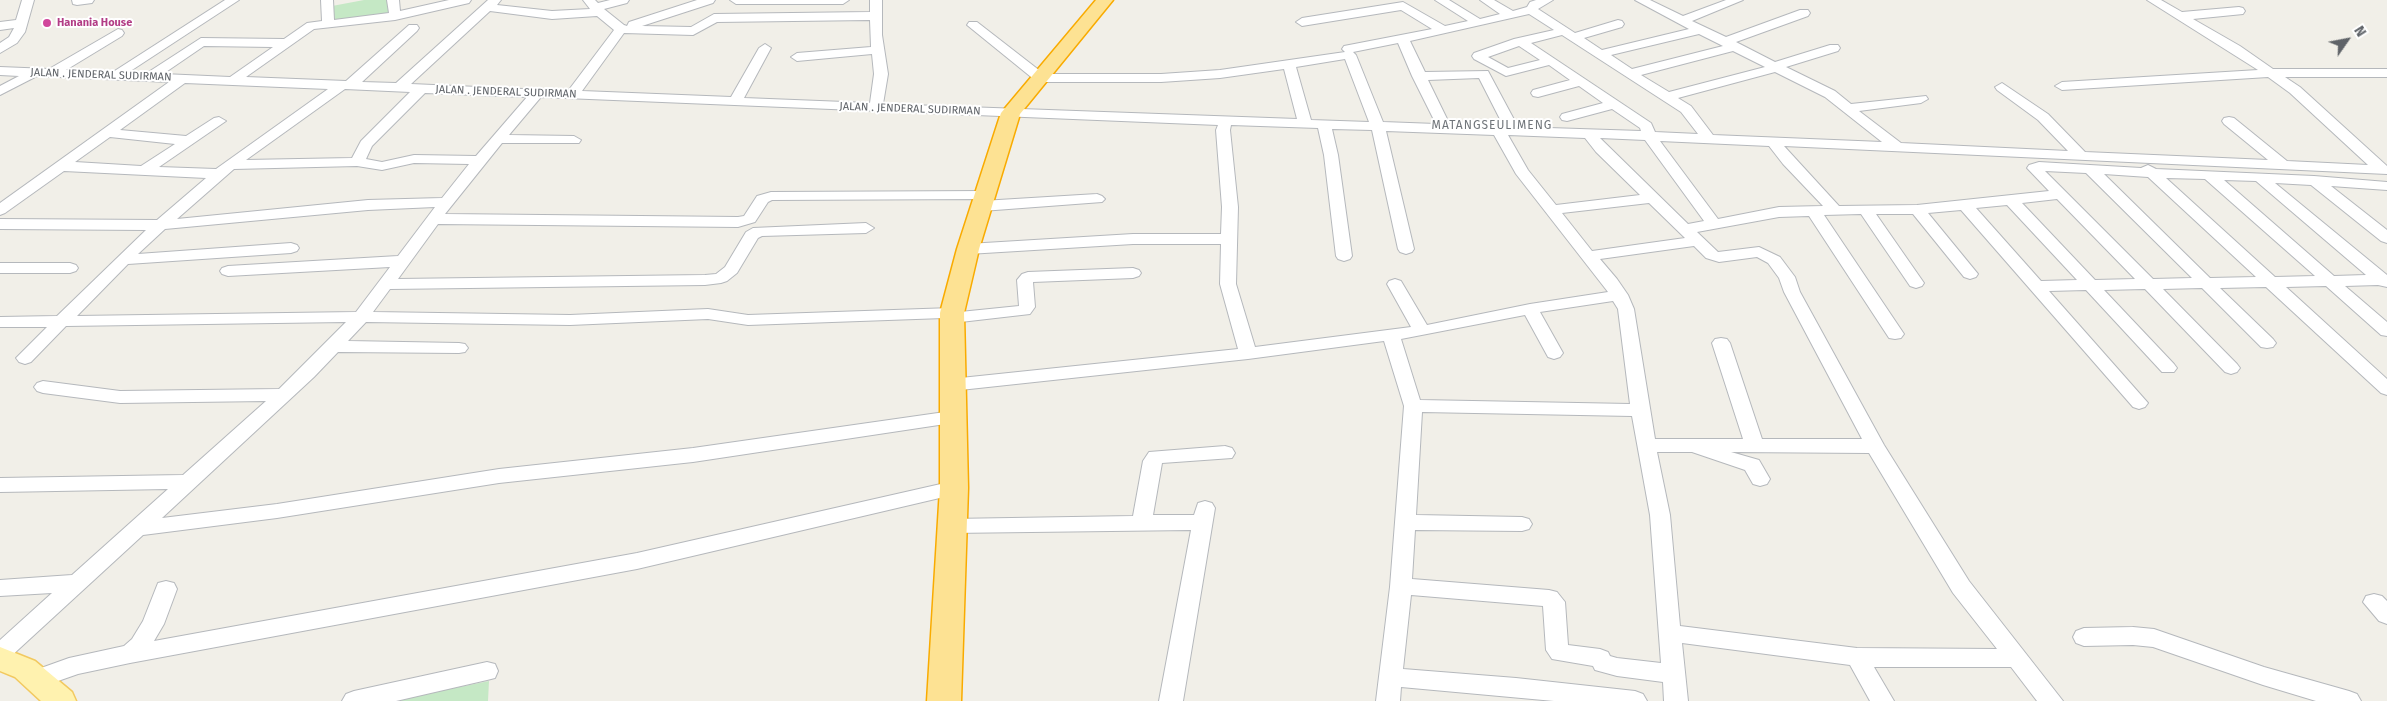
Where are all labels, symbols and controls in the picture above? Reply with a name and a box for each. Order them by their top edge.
north arrow [2322,15,2372,65]
place label: Hanania House [57,16,132,30]
marker: Hanania House [41,17,53,29]
text: N [2350,23,2370,40]
street label: JALAN . JENDERAL SUDIRMAN [30,66,172,84]
street label: JALAN . JENDERAL SUDIRMAN [435,83,577,101]
street label: JALAN . JENDERAL SUDIRMAN [839,100,981,118]
district label: MATANGSEULIMENG [1430,119,1554,133]

